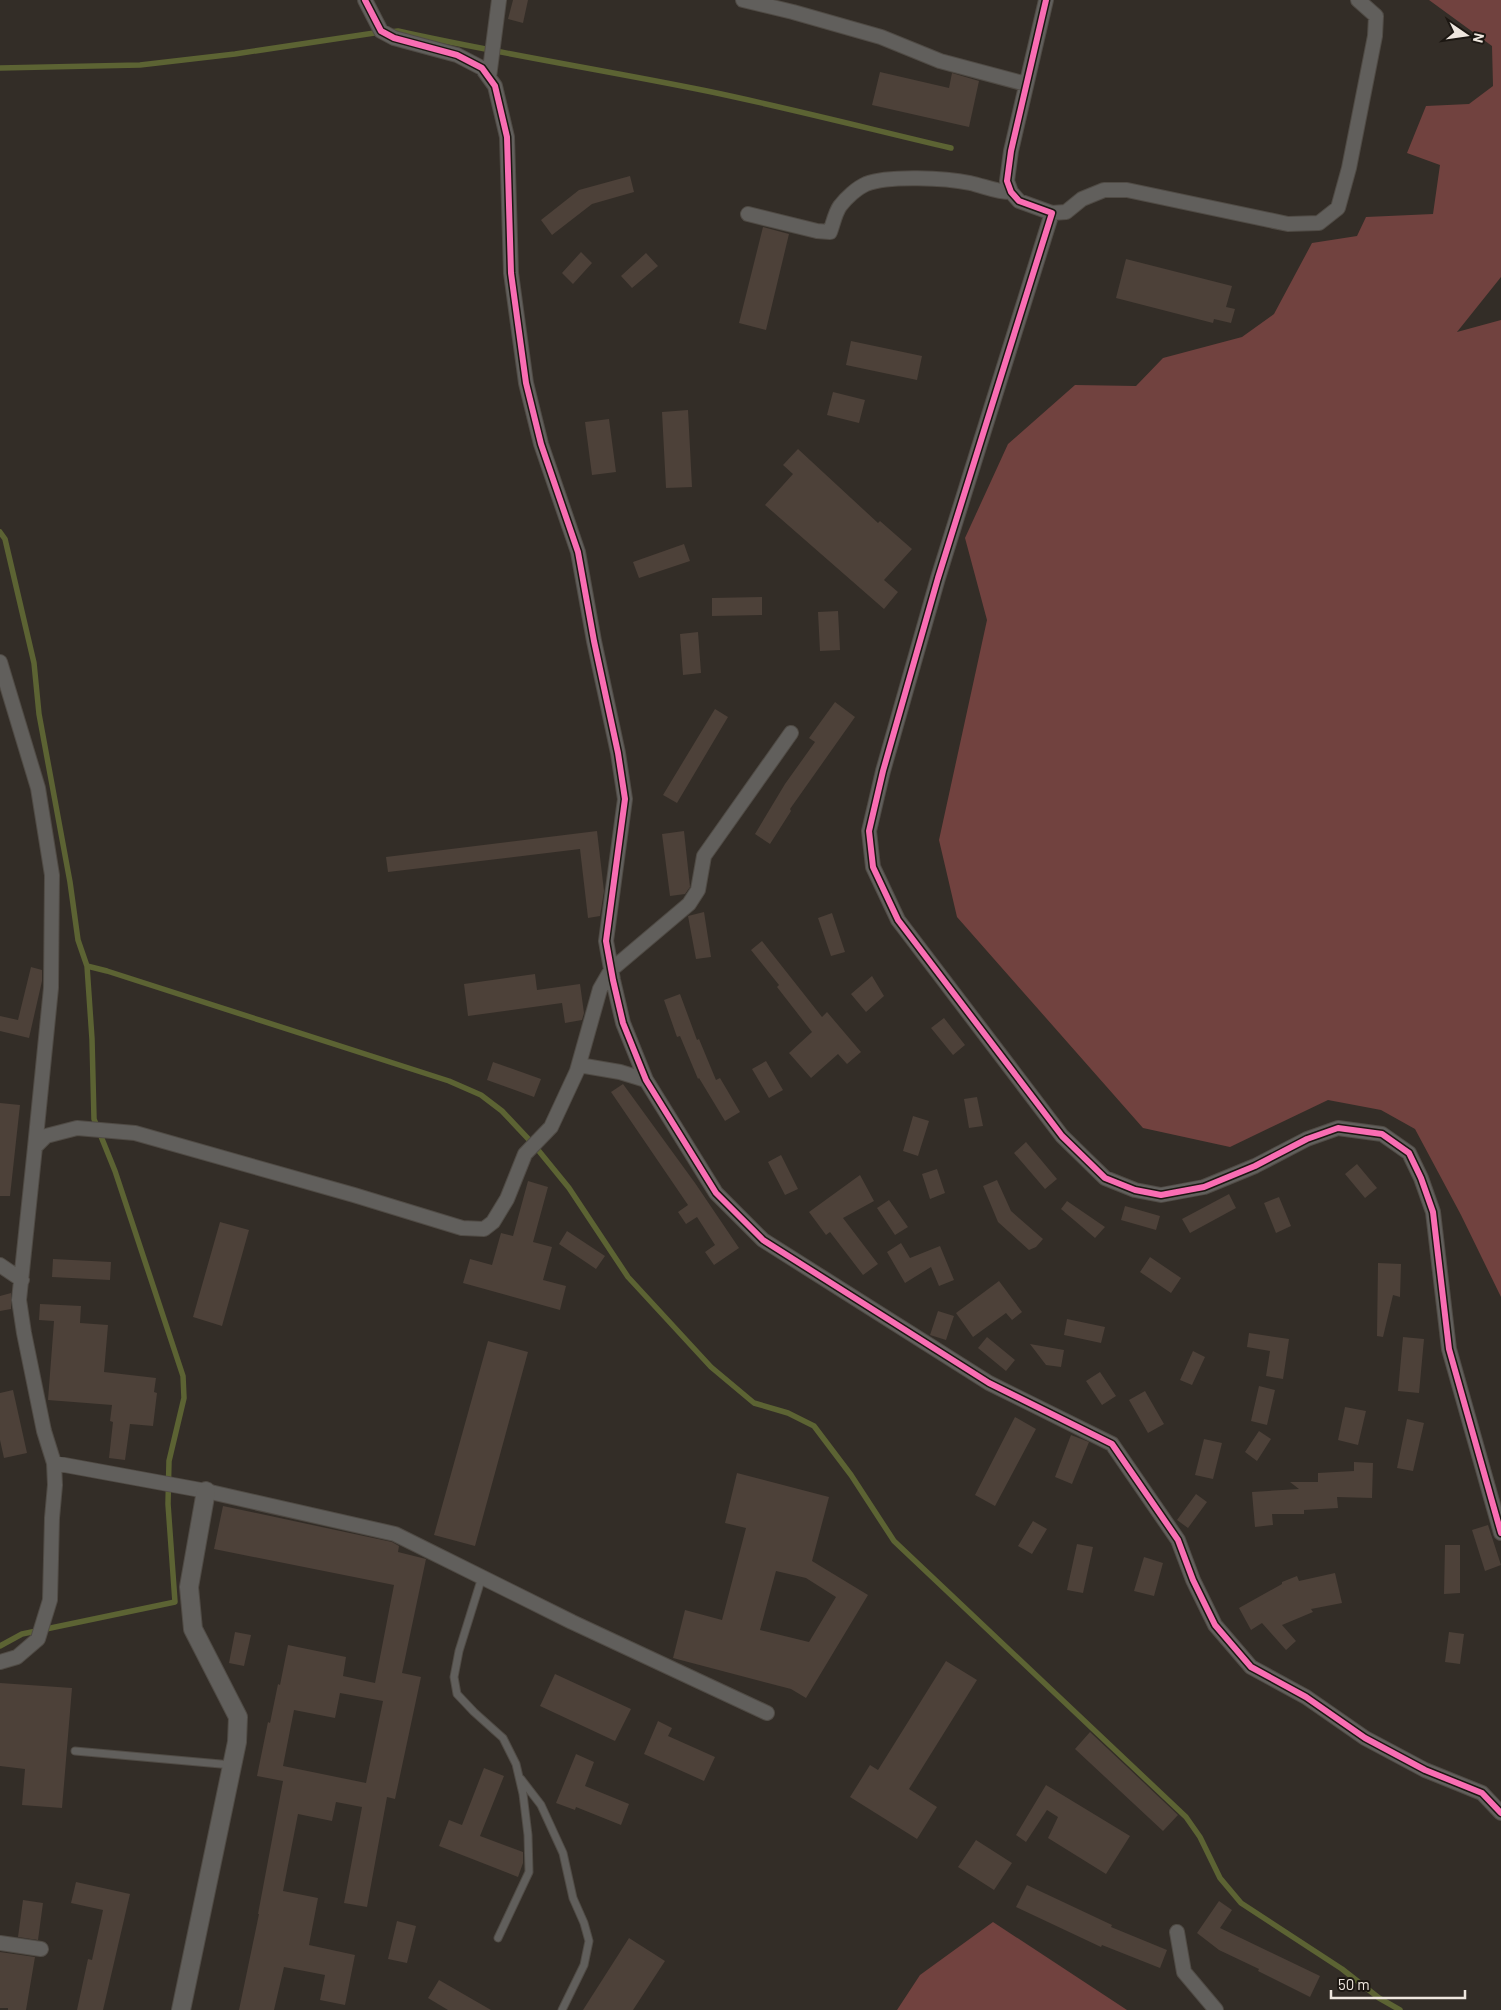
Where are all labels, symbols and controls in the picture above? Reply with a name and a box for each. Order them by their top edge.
north arrow [1441,10,1491,60]
text: N [1470,32,1488,44]
scale bar [1331,1968,1465,2000]
text: 50 m [1338,1975,1370,1993]

